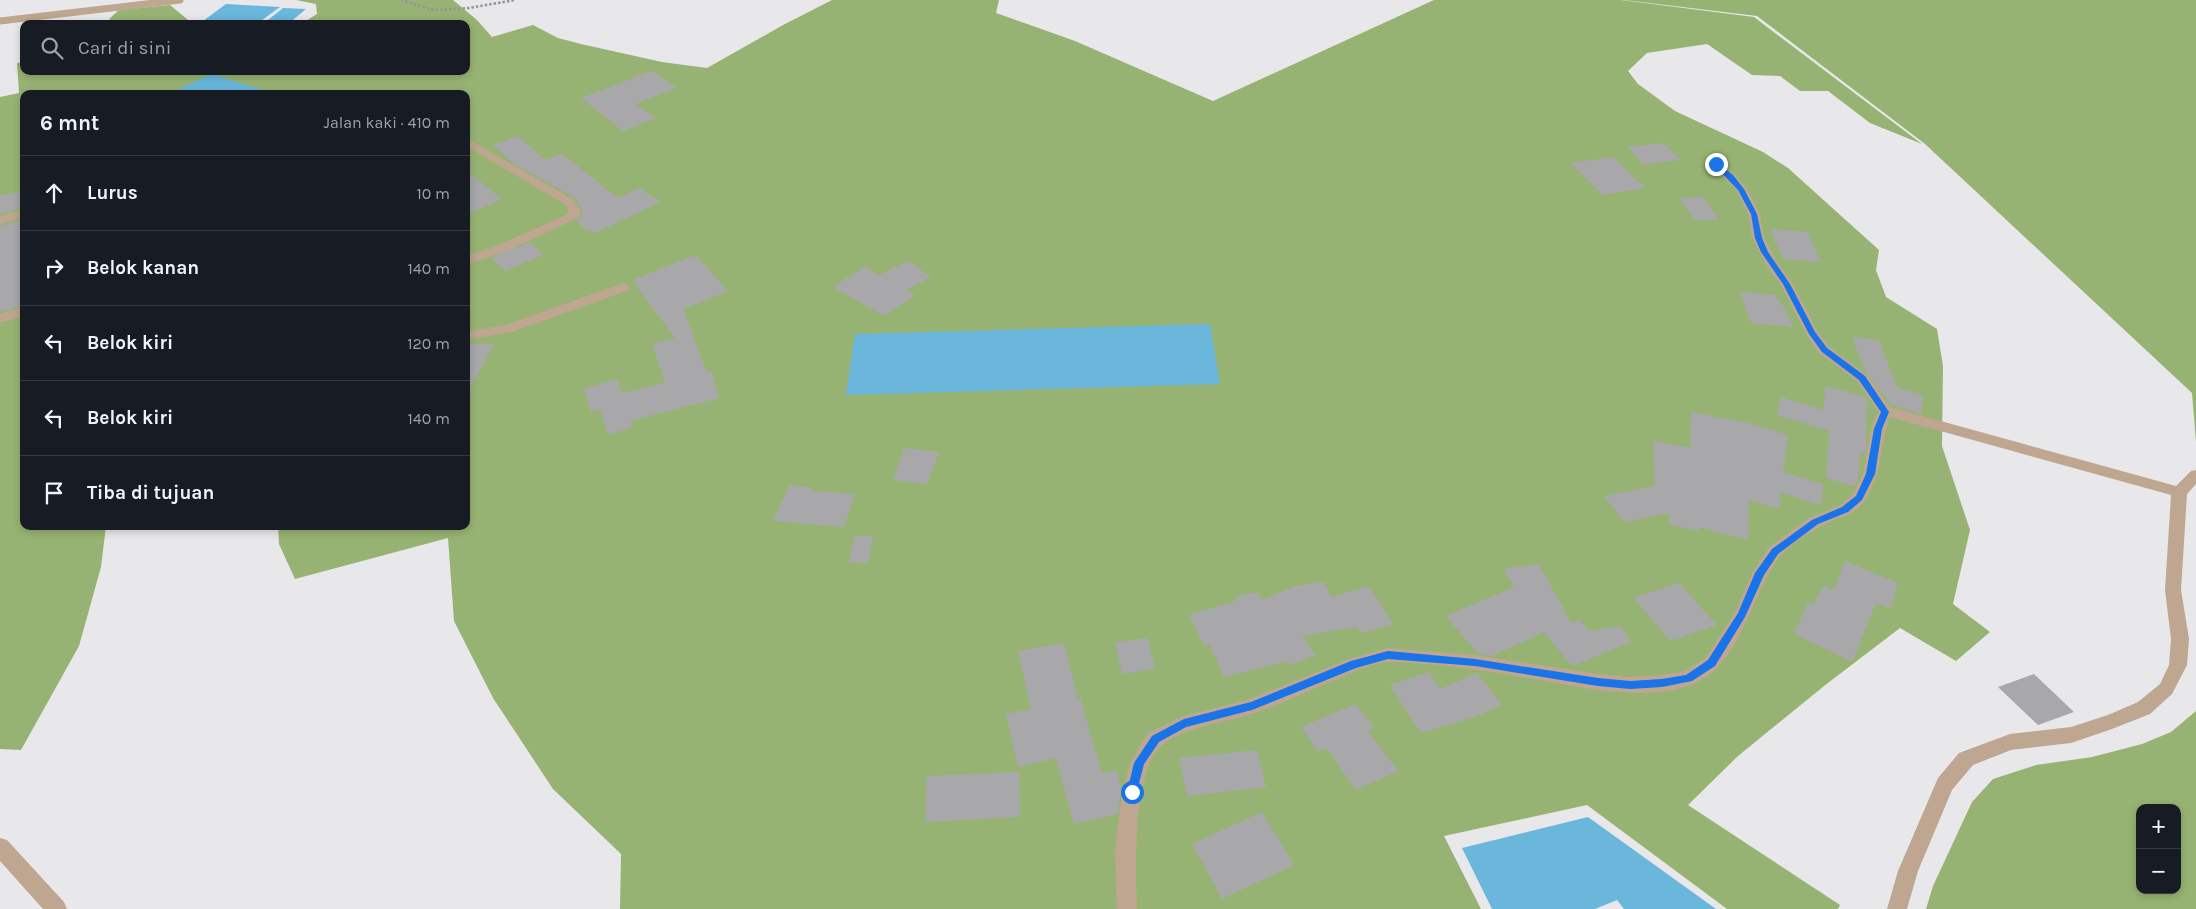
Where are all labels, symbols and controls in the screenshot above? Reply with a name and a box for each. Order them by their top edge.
search box [20,20,470,75]
icon: search [38,34,66,62]
text: Cari di sini [78,37,171,59]
text: 6 mnt [40,111,99,135]
text: Jalan kaki · 410 m [323,113,450,132]
route end [1705,153,1728,176]
icon: ahead [40,179,68,207]
text: Lurus [87,182,138,204]
text: 10 m [416,184,450,203]
icon: right [40,254,68,282]
text: Belok kanan [87,257,199,279]
text: 140 m [408,259,450,278]
icon: left [40,329,68,357]
text: Belok kiri [87,332,173,354]
text: 120 m [407,334,450,353]
icon: left [40,404,68,432]
text: Belok kiri [87,407,173,429]
text: 140 m [408,409,450,428]
icon: arrive [40,479,68,507]
text: Tiba di tujuan [87,482,214,504]
route start [1121,781,1144,804]
map controls [2136,804,2181,894]
button: + [2136,804,2181,849]
button: − [2136,849,2181,894]

